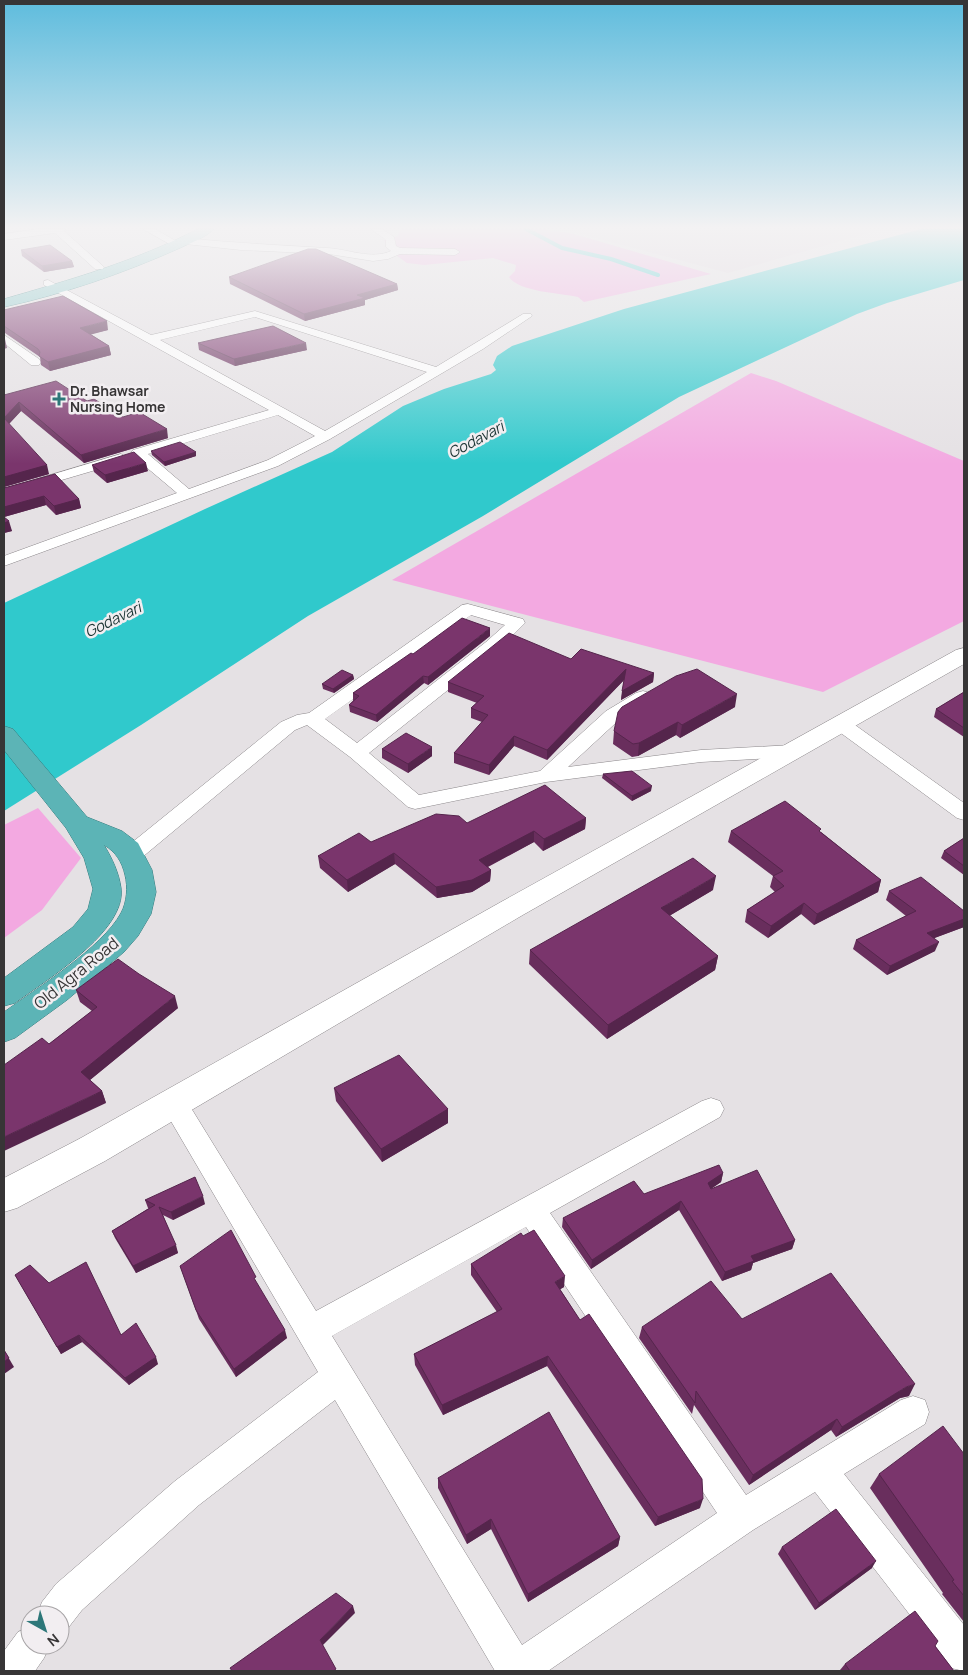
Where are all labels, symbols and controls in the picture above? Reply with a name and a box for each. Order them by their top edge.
place label: Dr. Bhawsar Nursing Home [70,381,165,416]
marker: Dr. Bhawsar Nursing Home [52,392,66,406]
water label: Godavari [444,415,510,463]
water label: Godavari [81,596,147,642]
street label: Old Agra Road [29,932,123,1014]
north arrow [20,1605,70,1655]
text: N [44,1630,63,1651]

